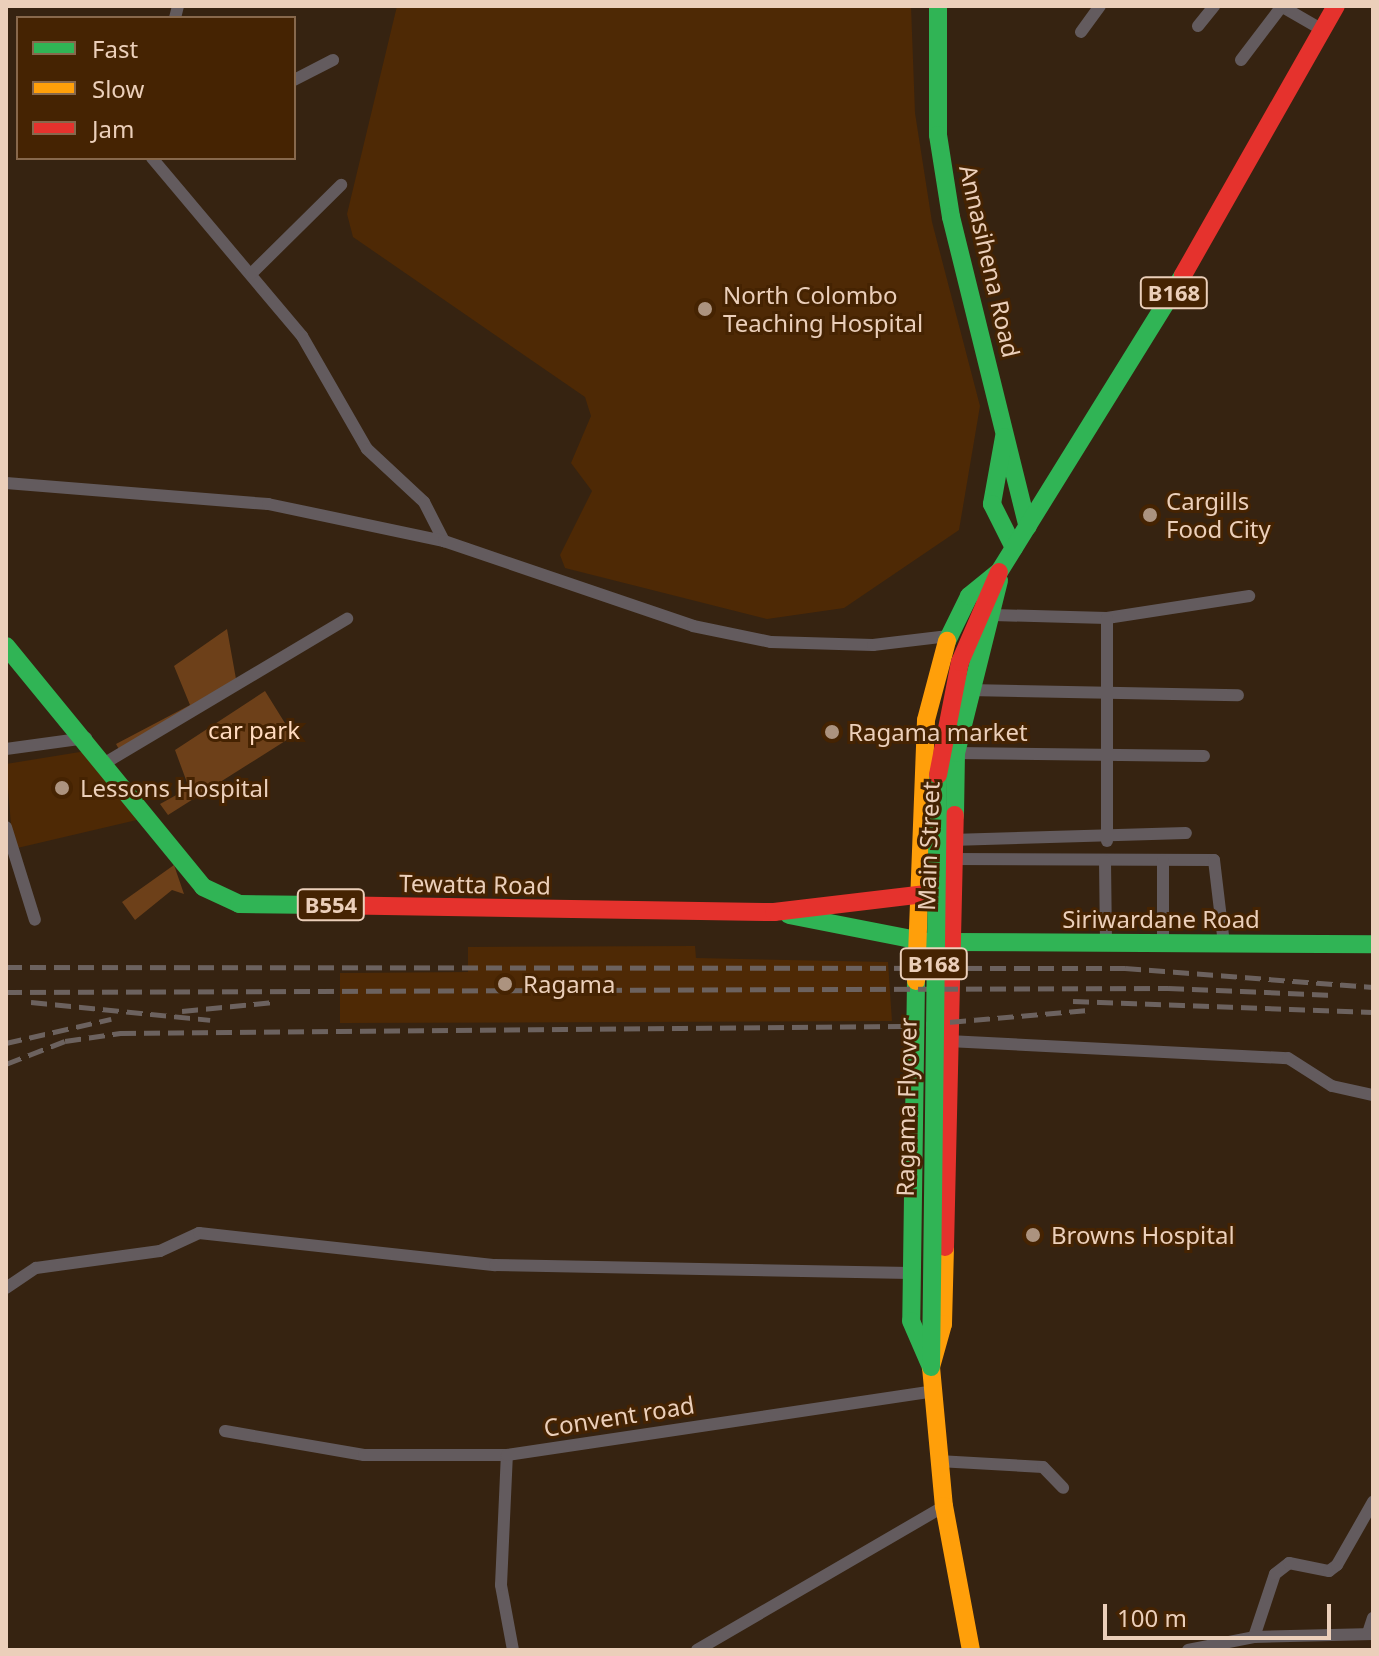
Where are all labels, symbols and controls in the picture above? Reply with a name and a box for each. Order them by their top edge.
legend [16,16,296,160]
text: Fast [92,32,138,65]
text: Slow [92,72,144,105]
text: Jam [92,112,134,145]
street label: Annasihena Road [954,162,1026,360]
road number: B168 [1138,275,1210,311]
place label: North Colombo Teaching Hospital [723,281,923,337]
marker: North Colombo Teaching Hospital [694,298,716,320]
place label: Cargills Food City [1166,487,1271,543]
marker: Cargills Food City [1141,506,1159,524]
park label: car park [208,716,300,744]
place label: Ragama market [848,718,1028,746]
marker: Ragama market [823,723,841,741]
place label: Lessons Hospital [80,774,269,802]
marker: Lessons Hospital [51,777,73,799]
street label: Main Street [911,781,945,911]
street label: Tewatta Road [399,868,551,900]
road number: B554 [295,887,367,923]
street label: Siriwardane Road [1062,905,1260,933]
road number: B168 [898,946,970,982]
place label: Ragama [523,970,616,998]
marker: Ragama [494,973,516,995]
street label: Ragama Flyover [890,1017,922,1197]
place label: Browns Hospital [1051,1221,1235,1249]
marker: Browns Hospital [1022,1224,1044,1246]
street label: Convent road [542,1390,696,1442]
scale bar [1107,1588,1335,1638]
text: 100 m [1117,1601,1187,1634]

